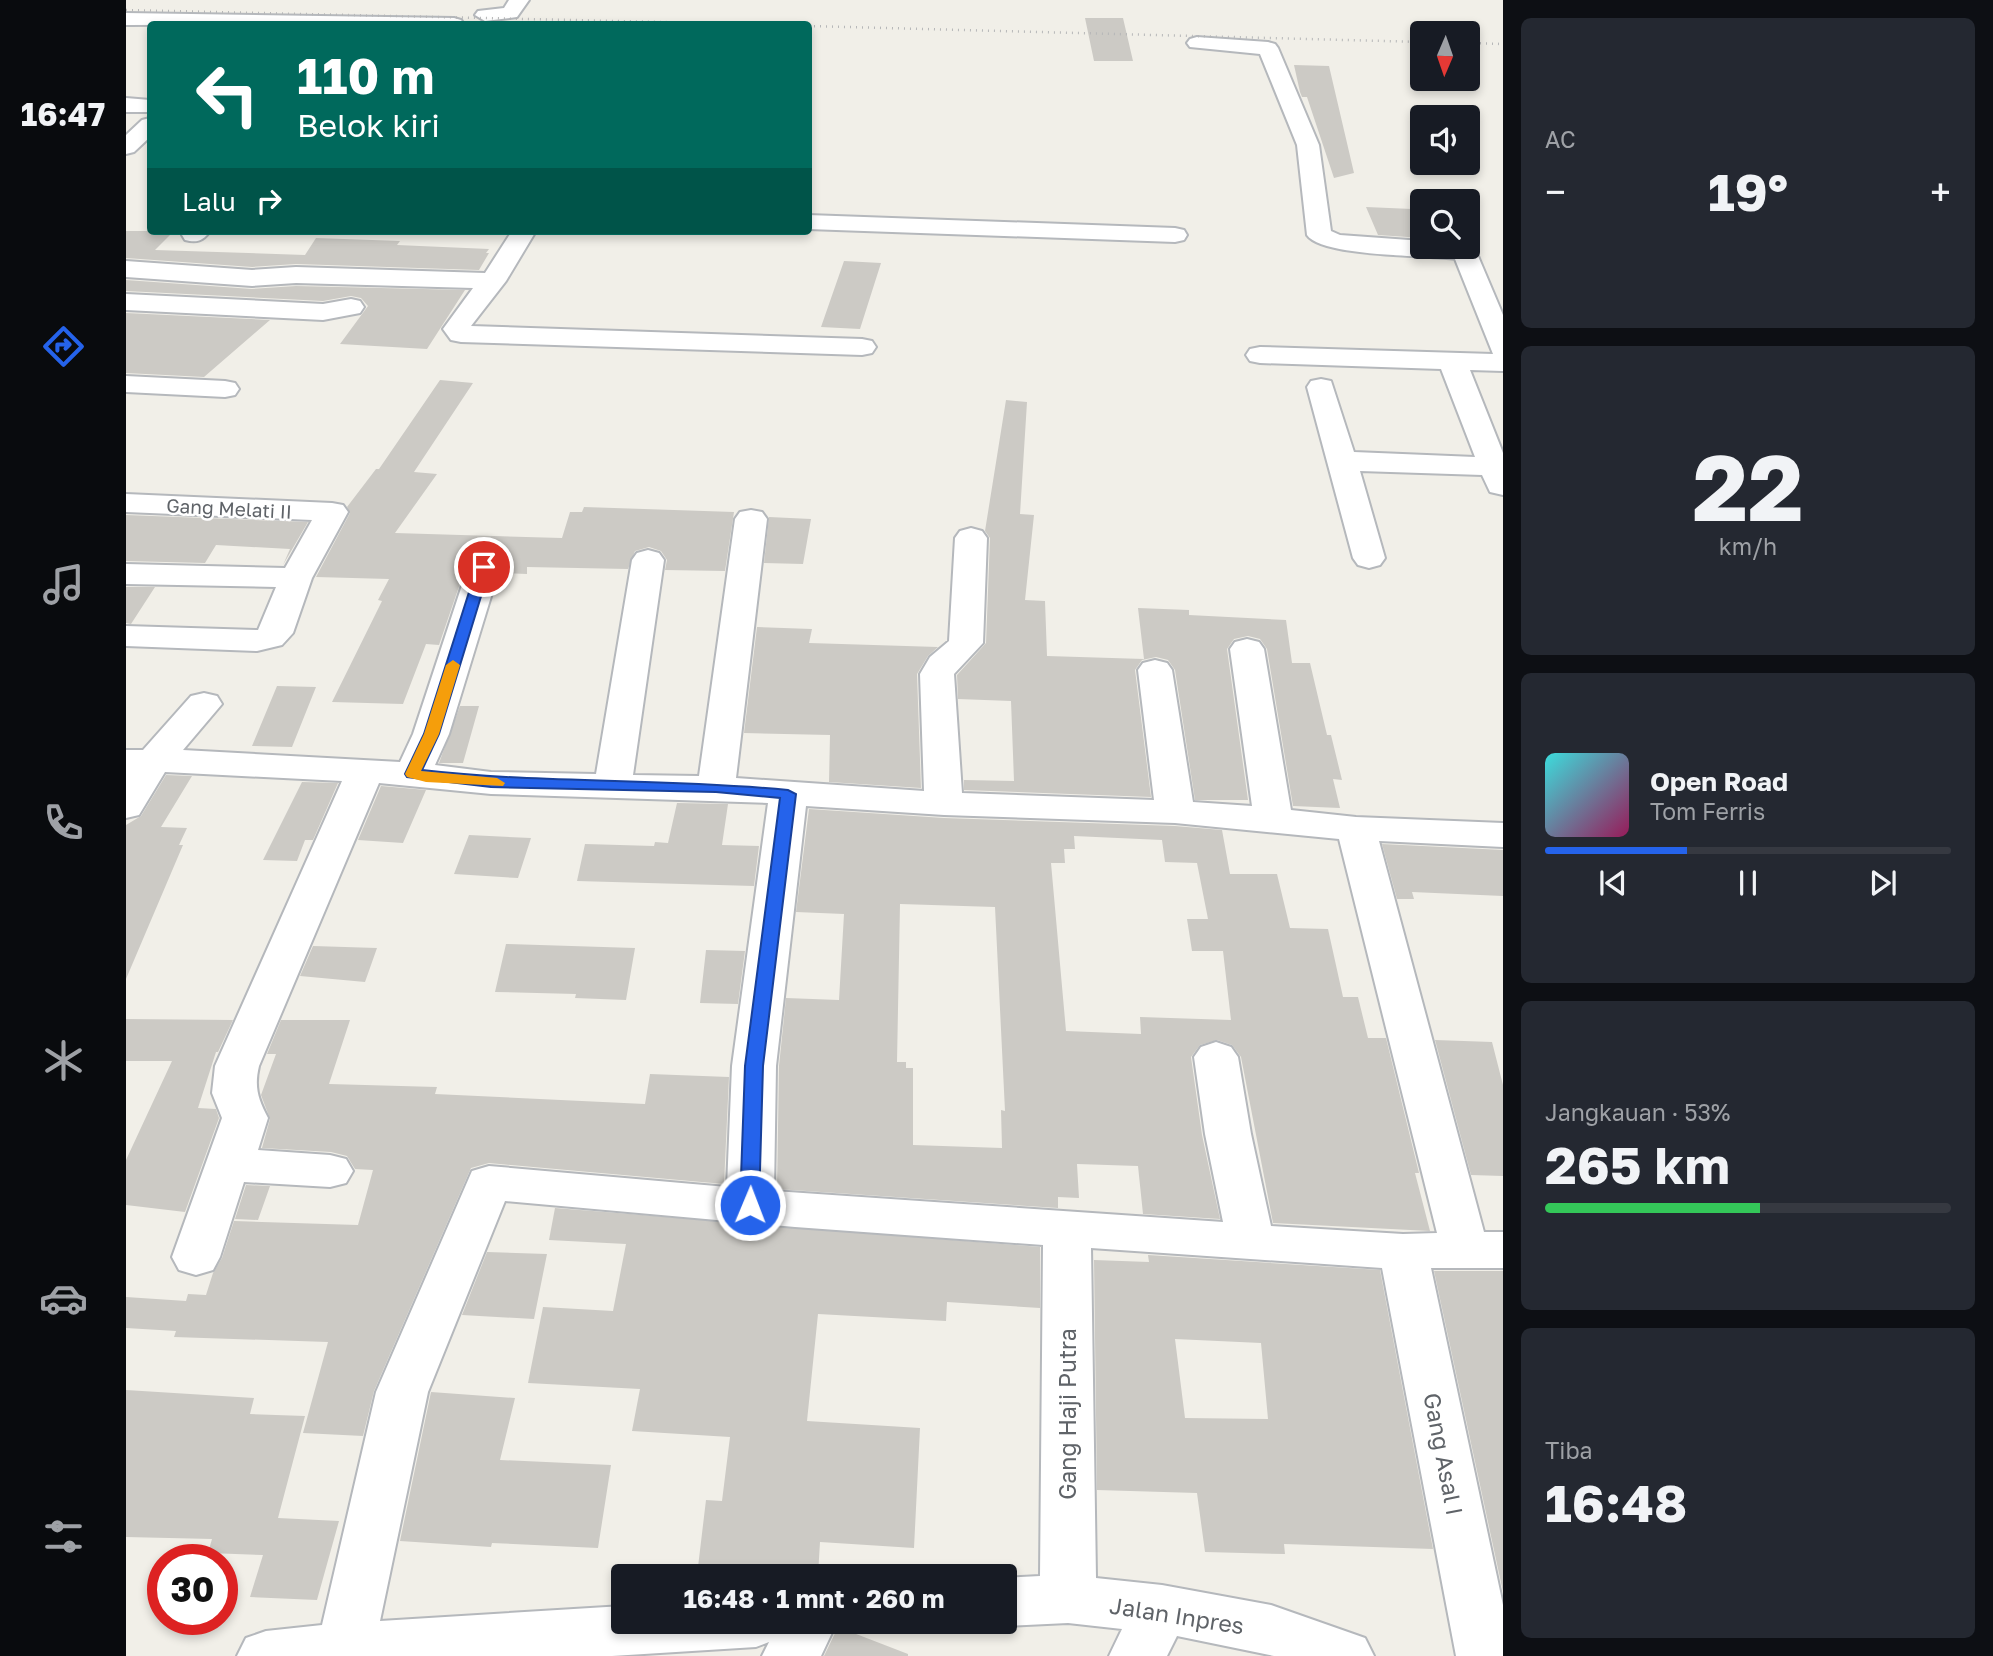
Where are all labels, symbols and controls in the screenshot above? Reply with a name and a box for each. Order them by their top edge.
north arrow [1410,21,1480,91]
map controls [1410,21,1480,259]
text: 110 m [297,46,434,105]
icon: left [182,49,273,140]
text: 16:47 [21,95,105,133]
button: sound [1410,105,1480,175]
text: Belok kiri [297,106,440,144]
text: AC [1545,125,1576,153]
text: 19° [1708,160,1788,222]
text: − [1545,169,1566,214]
text: + [1930,169,1951,214]
icon: right [250,182,288,220]
text: Lalu [182,186,236,217]
button: search [1410,189,1480,259]
icon: directions [39,322,88,371]
text: 22 [1692,432,1804,541]
street label: Gang Melati II [166,493,292,523]
text: km/h [1719,532,1777,560]
pin [454,537,514,597]
icon: arrive [465,548,503,586]
icon: music [39,560,88,609]
text: Open Road [1650,766,1788,797]
text: Tom Ferris [1650,797,1765,825]
icon: phone [39,798,88,847]
icon: previous [1594,864,1632,902]
icon: pause [1729,864,1767,902]
icon: next [1864,864,1902,902]
icon: climate [39,1036,88,1085]
text: Jangkauan · 53% [1545,1098,1730,1126]
text: 265 km [1545,1133,1730,1195]
position arrow [713,1168,787,1242]
icon: car [39,1274,88,1323]
street label: Gang Haji Putra [1053,1328,1081,1500]
street label: Gang Asal I [1418,1390,1470,1518]
text: Tiba [1545,1436,1593,1464]
text: 16:48 [1545,1471,1687,1533]
icon: filters [39,1512,88,1561]
speed limit sign: 30 [147,1544,238,1635]
text: 16:48 · 1 mnt · 260 m [683,1583,945,1614]
street label: Jalan Inpres [1108,1591,1246,1639]

